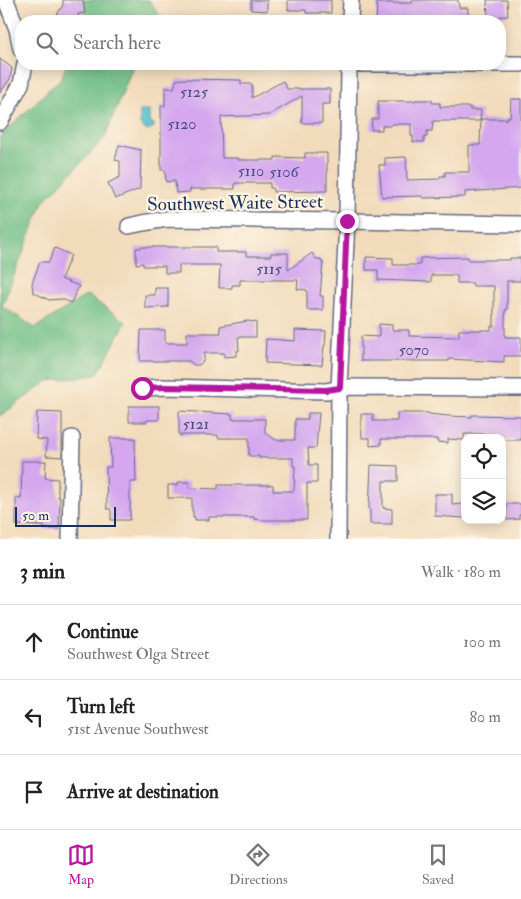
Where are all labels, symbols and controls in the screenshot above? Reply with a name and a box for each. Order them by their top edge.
search box [15,15,506,70]
icon: search [33,29,61,57]
text: Search here [73,31,161,55]
house number: 5125 [180,82,208,102]
house number: 5120 [167,114,197,134]
house number: 5110 [238,161,264,181]
house number: 5106 [270,162,299,182]
street label: Southwest Waite Street [147,189,323,217]
route end [336,210,359,233]
house number: 5115 [256,259,282,279]
house number: 5070 [399,340,429,360]
route start [131,377,154,400]
house number: 5121 [183,414,209,434]
map controls [461,434,506,524]
button: locate [461,434,506,479]
button: layers [461,479,506,524]
scale bar [15,504,116,527]
text: 50 m [22,507,49,524]
text: 3 min [20,558,65,585]
text: Walk · 180 m [421,562,501,582]
text: Continue [67,620,138,644]
icon: ahead [20,628,48,656]
text: 100 m [463,632,501,652]
text: Southwest Olga Street [67,644,209,664]
text: Turn left [67,695,135,719]
icon: left [20,703,48,731]
text: 80 m [470,707,501,727]
text: 51st Avenue Southwest [67,719,209,739]
icon: arrive [20,778,48,806]
text: Arrive at destination [67,780,219,804]
tab: Map [67,841,95,888]
tab: Directions [229,841,288,888]
tab: Saved [422,841,454,888]

